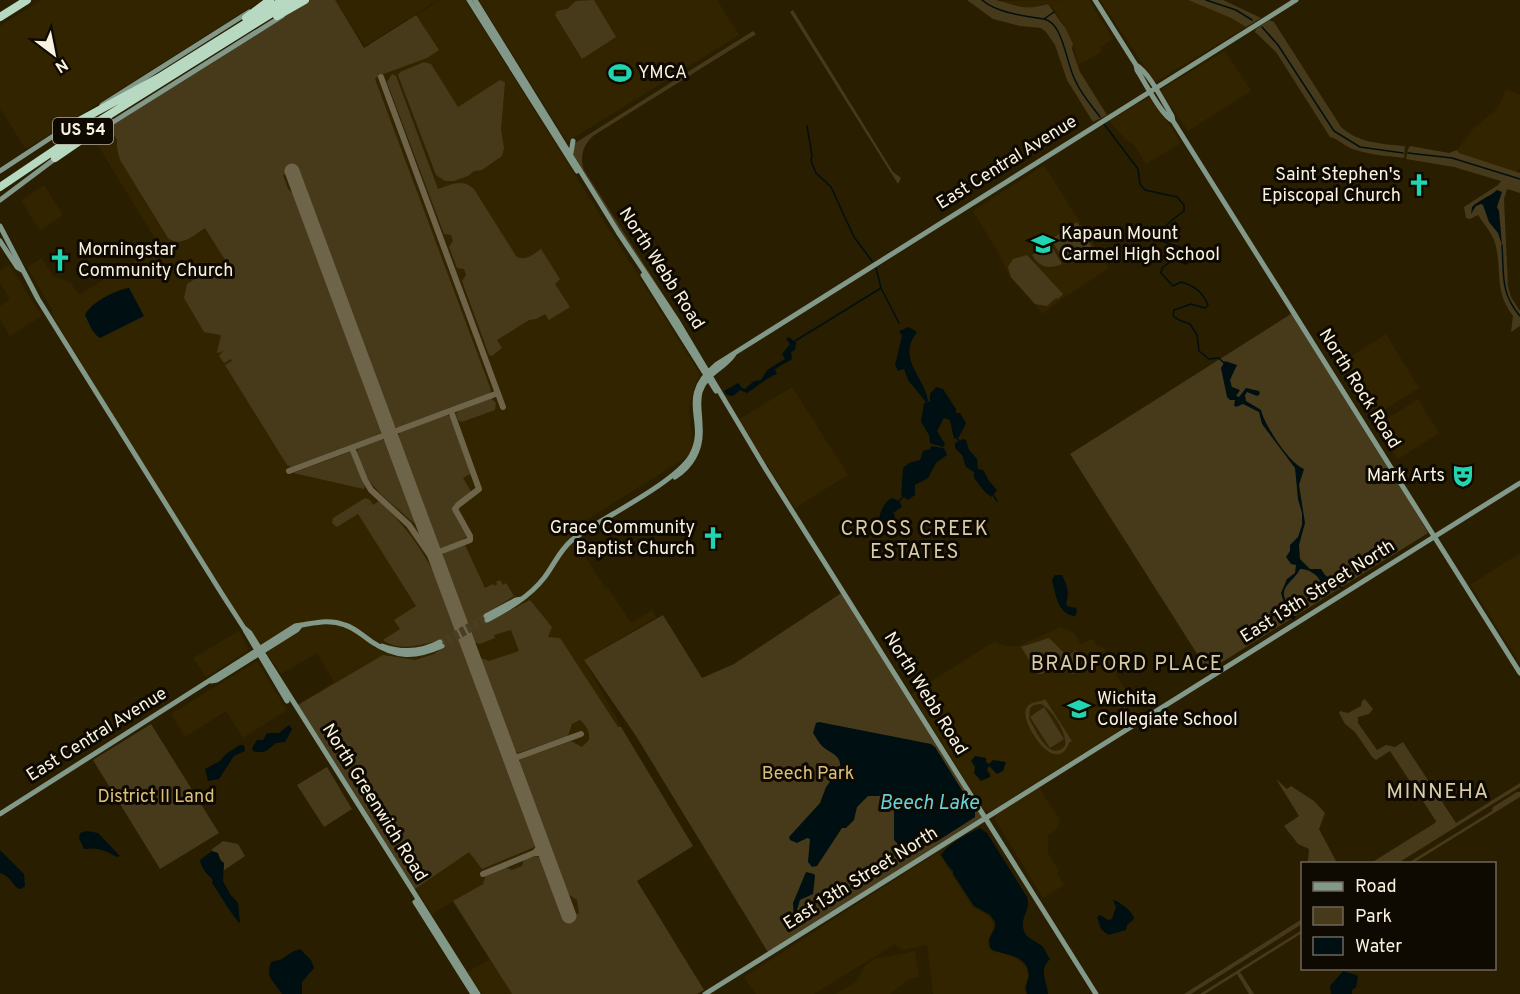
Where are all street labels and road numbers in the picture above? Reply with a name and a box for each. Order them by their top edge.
street label: East Central Avenue [932,110,1082,216]
road number: US 54 [53,118,113,144]
street label: North Webb Road [613,204,709,334]
street label: North Rock Road [1313,325,1405,453]
street label: East 13th Street North [1236,535,1400,649]
street label: North Webb Road [878,628,972,760]
street label: East Central Avenue [22,682,172,788]
street label: North Greenwich Road [316,720,432,886]
street label: East 13th Street North [779,822,943,936]

